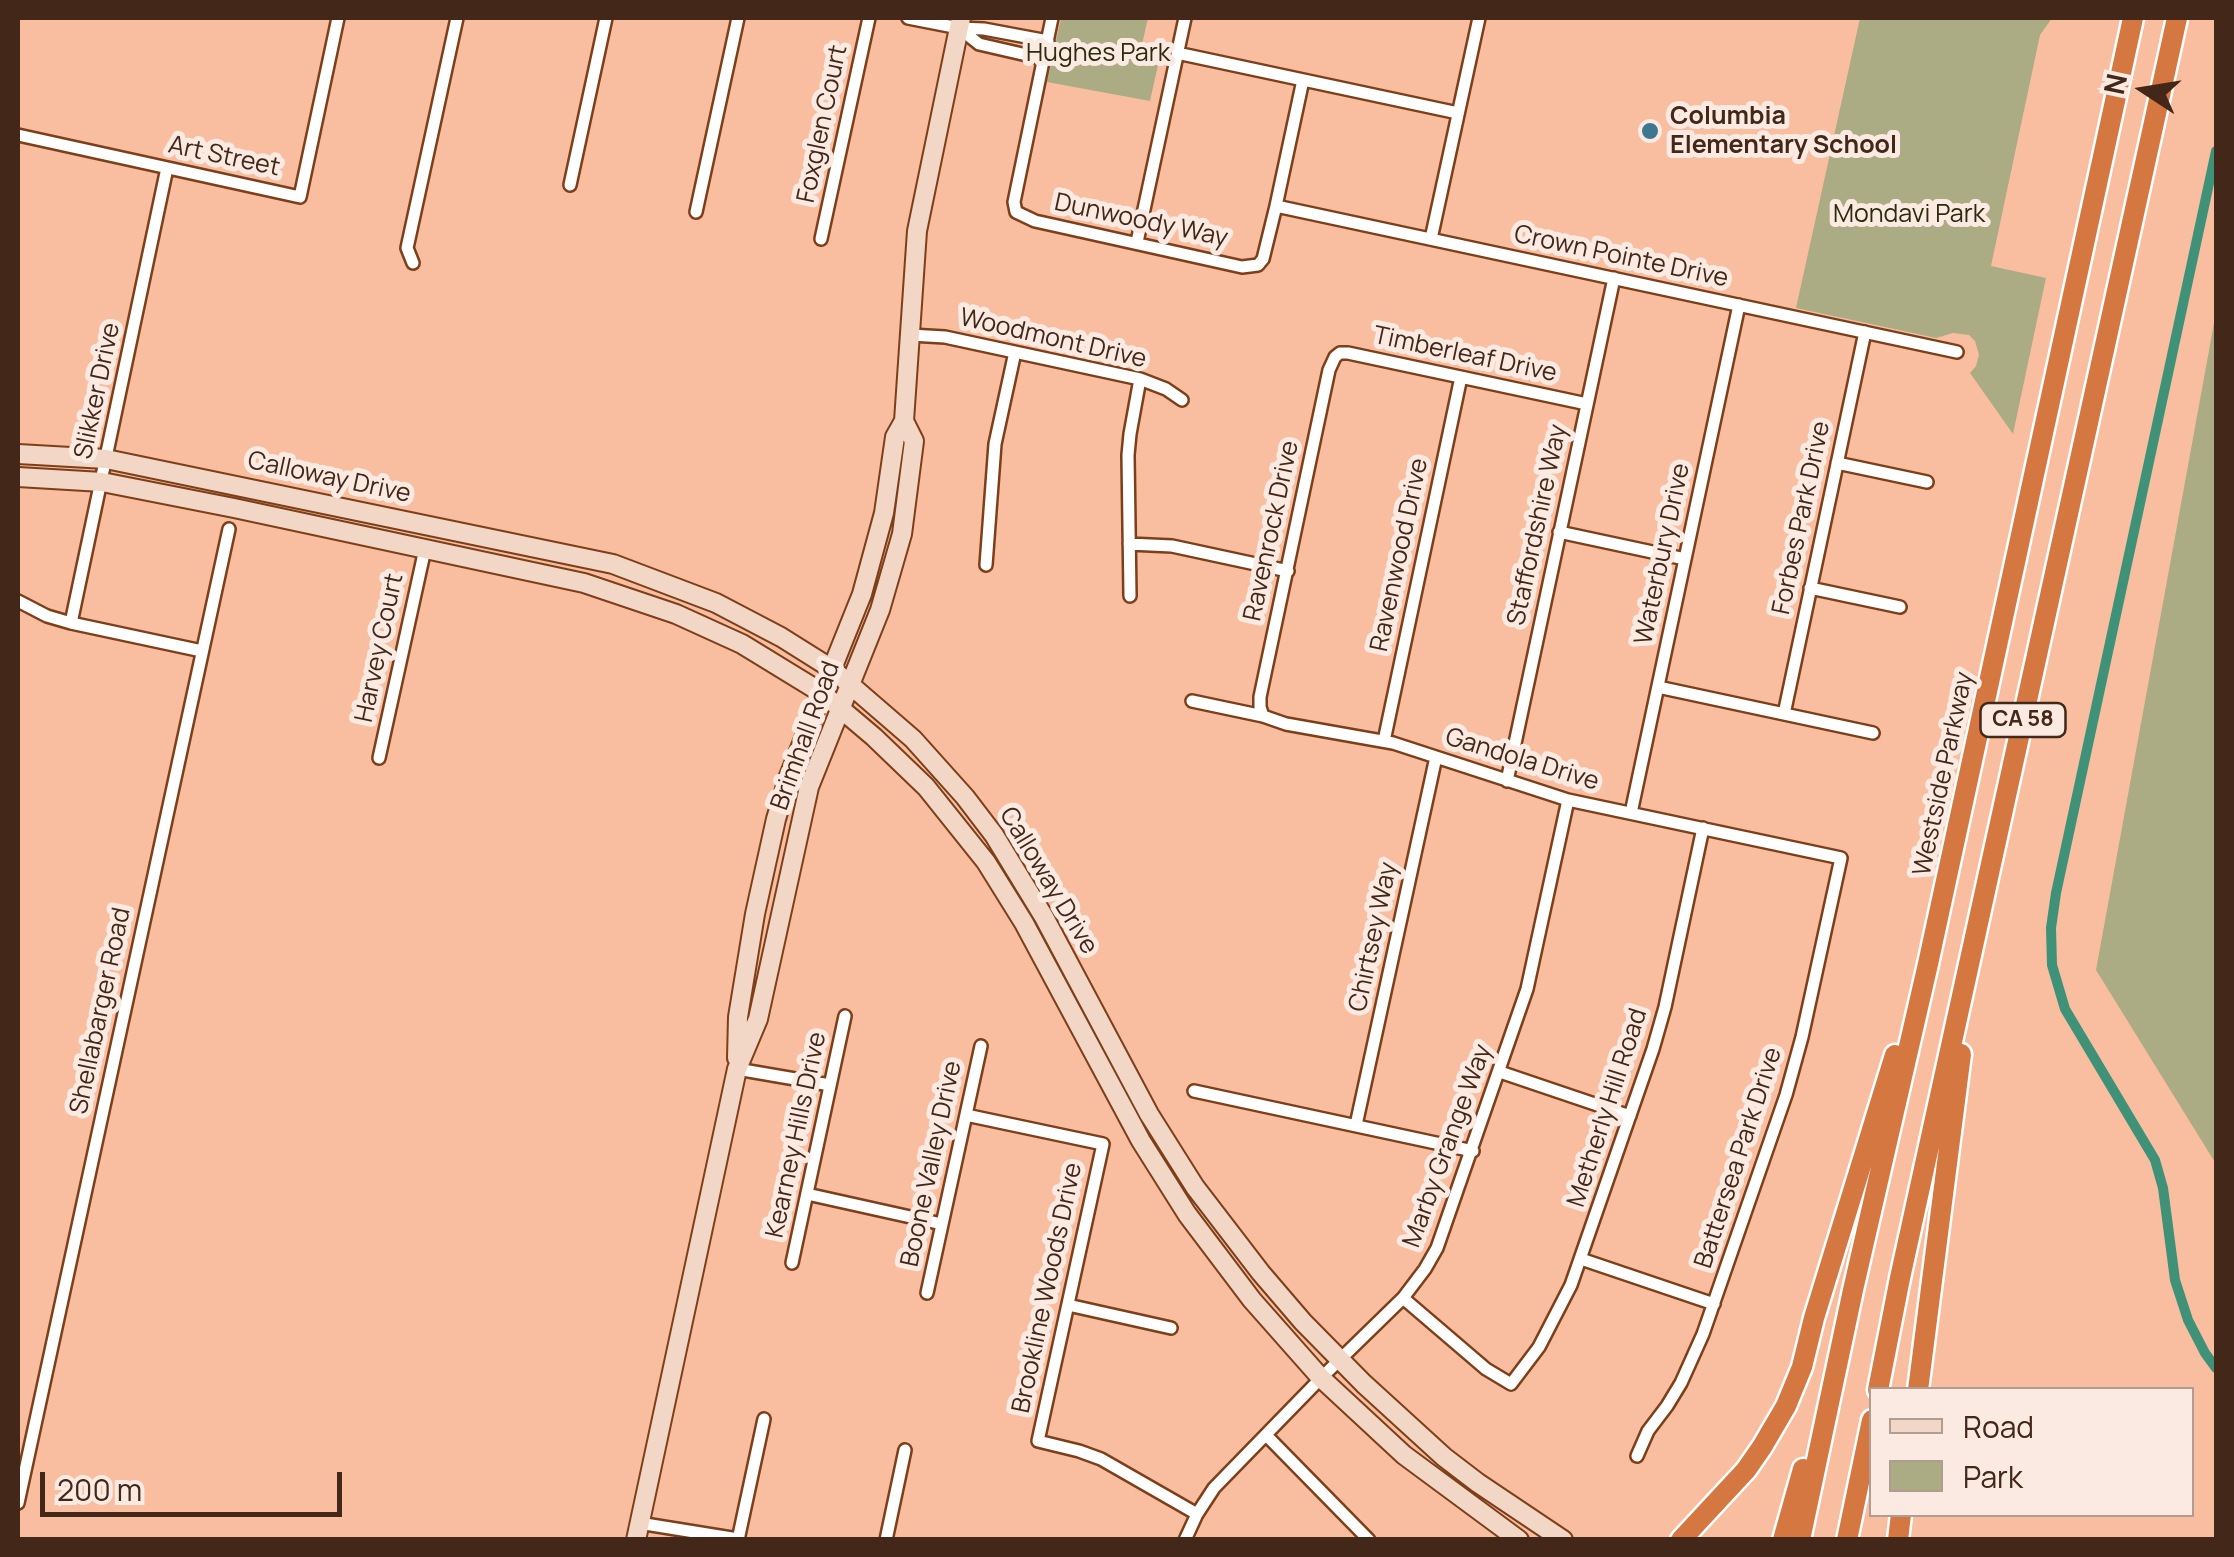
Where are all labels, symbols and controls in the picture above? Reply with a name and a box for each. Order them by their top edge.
park label: Hughes Park [1026,39,1170,69]
north arrow [2094,40,2194,140]
street label: Foxglen Court [792,42,854,206]
text: N [2094,70,2135,98]
place label: Columbia Elementary School [1670,102,1897,161]
marker: Columbia Elementary School [1639,120,1661,142]
street label: Art Street [165,131,283,183]
street label: Dunwoody Way [1052,188,1230,254]
park label: Mondavi Park [1833,200,1985,230]
street label: Crown Pointe Drive [1511,220,1731,294]
street label: Woodmont Drive [957,303,1149,375]
street label: Slikker Drive [69,320,127,462]
street label: Timberleaf Drive [1371,321,1559,389]
street label: Forbes Park Drive [1767,419,1837,617]
street label: Staffordshire Way [1502,422,1574,628]
street label: Ravenrock Drive [1238,438,1306,624]
street label: Calloway Drive [245,446,413,510]
street label: Ravenwood Drive [1365,456,1435,654]
street label: Waterbury Drive [1629,461,1697,647]
street label: Harvey Court [350,571,410,725]
street label: Brimhall Road [765,658,847,814]
street label: Westside Parkway [1908,669,1980,879]
road number: CA 58 [1980,703,2066,737]
street label: Gandola Drive [1442,722,1602,798]
street label: Calloway Drive [992,802,1104,960]
street label: Chirtsey Way [1344,860,1404,1014]
street label: Shellabarger Road [64,905,138,1117]
street label: Metherly Hill Road [1562,1005,1654,1211]
street label: Kearney Hills Drive [761,1029,833,1241]
street label: Marby Grange Way [1397,1040,1499,1252]
street label: Battersea Park Drive [1689,1044,1789,1272]
street label: Boone Valley Drive [896,1058,968,1270]
street label: Brookline Woods Drive [1007,1160,1089,1416]
legend [1869,1387,2194,1517]
text: Road [1963,1406,2034,1447]
scale bar [45,1452,348,1514]
text: Park [1963,1456,2023,1497]
text: 200 m [57,1469,142,1510]

